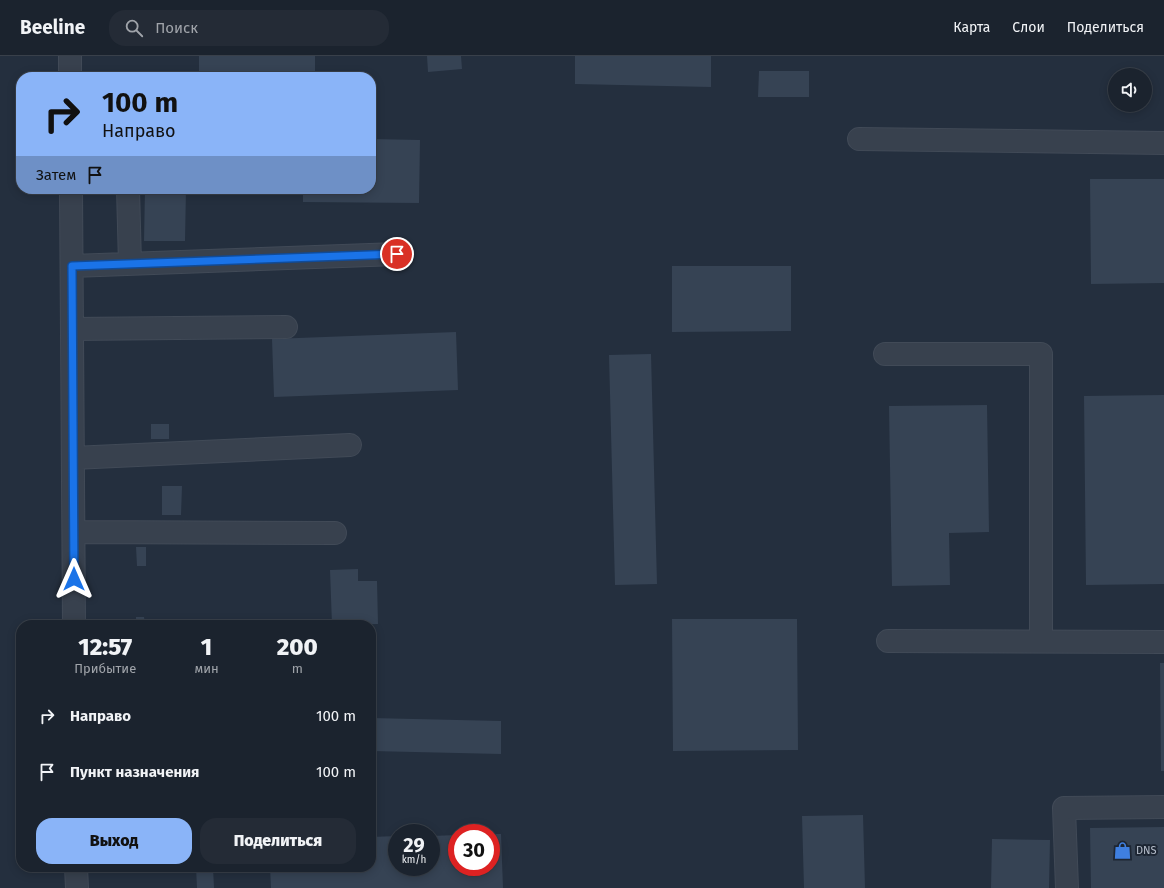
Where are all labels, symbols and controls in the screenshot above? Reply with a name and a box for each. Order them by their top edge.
search box [109,10,389,46]
text: Beeline [20,16,85,39]
icon: search [123,17,145,39]
text: Поиск [155,19,198,37]
text: Карта [953,19,990,36]
text: Слои [1012,19,1045,36]
text: Поделиться [1067,19,1144,36]
map controls [1108,68,1152,112]
button: sound [1108,68,1152,112]
text: 100 m [102,86,178,119]
icon: right [36,88,88,140]
text: Направо [102,120,176,142]
icon: arrive [84,164,106,186]
text: Затем [36,166,76,184]
pin [380,237,414,271]
icon: arrive [386,243,408,265]
position arrow [53,558,95,600]
text: 12:57 [78,633,132,661]
text: 1 [201,633,212,661]
text: 200 [277,633,318,661]
text: Прибытие [74,661,136,676]
text: мин [194,661,219,676]
text: m [292,661,303,676]
icon: right [36,705,58,727]
text: Направо [70,707,131,725]
text: 100 m [316,707,356,725]
icon: arrive [36,761,58,783]
text: Пункт назначения [70,763,199,781]
text: 100 m [316,763,356,781]
button: Выход [36,818,192,864]
button: Поделиться [200,818,356,864]
speed limit sign: 30 [448,824,500,876]
text: 29 [403,833,425,857]
shop icon: DNS [1113,840,1133,860]
place label: DNS [1136,844,1157,857]
text: km/h [402,854,426,866]

